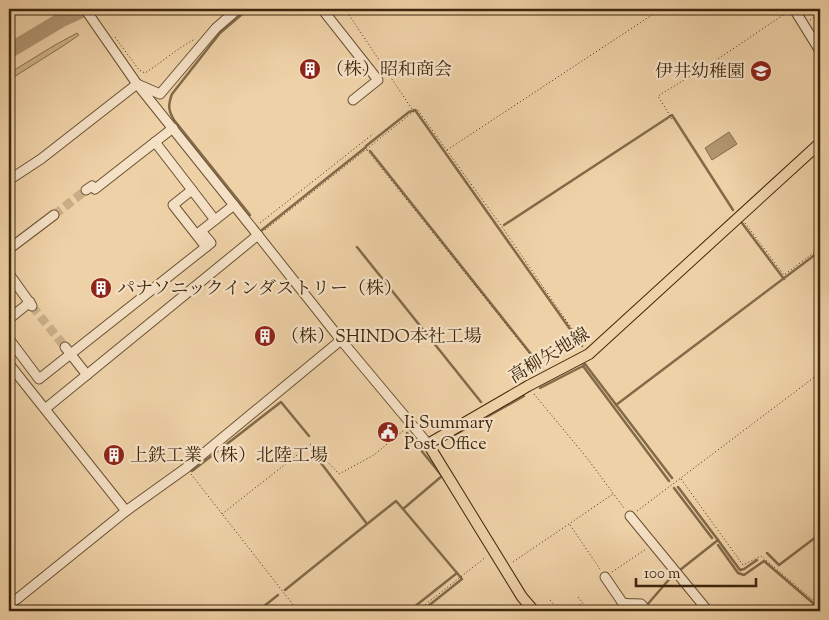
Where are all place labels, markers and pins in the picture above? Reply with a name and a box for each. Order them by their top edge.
building icon: （株）昭和商会 [298,57,322,81]
place label: （株）昭和商会 [326,58,452,84]
school or university icon: 伊井幼稚園 [749,59,773,83]
place label: 伊井幼稚園 [655,60,745,86]
building icon: パナソニックインダストリー（株） [89,276,113,300]
place label: パナソニックインダストリー（株） [117,277,402,303]
building icon: （株）SHINDO本社工場 [253,324,277,348]
place label: （株）SHINDO本社工場 [281,325,482,351]
place label: Ii Summary Post Office [404,411,494,458]
public building icon: Ii Summary Post Office [376,420,400,444]
building icon: 上鉄工業（株）北陸工場 [102,443,126,467]
place label: 上鉄工業（株）北陸工場 [130,444,328,470]

